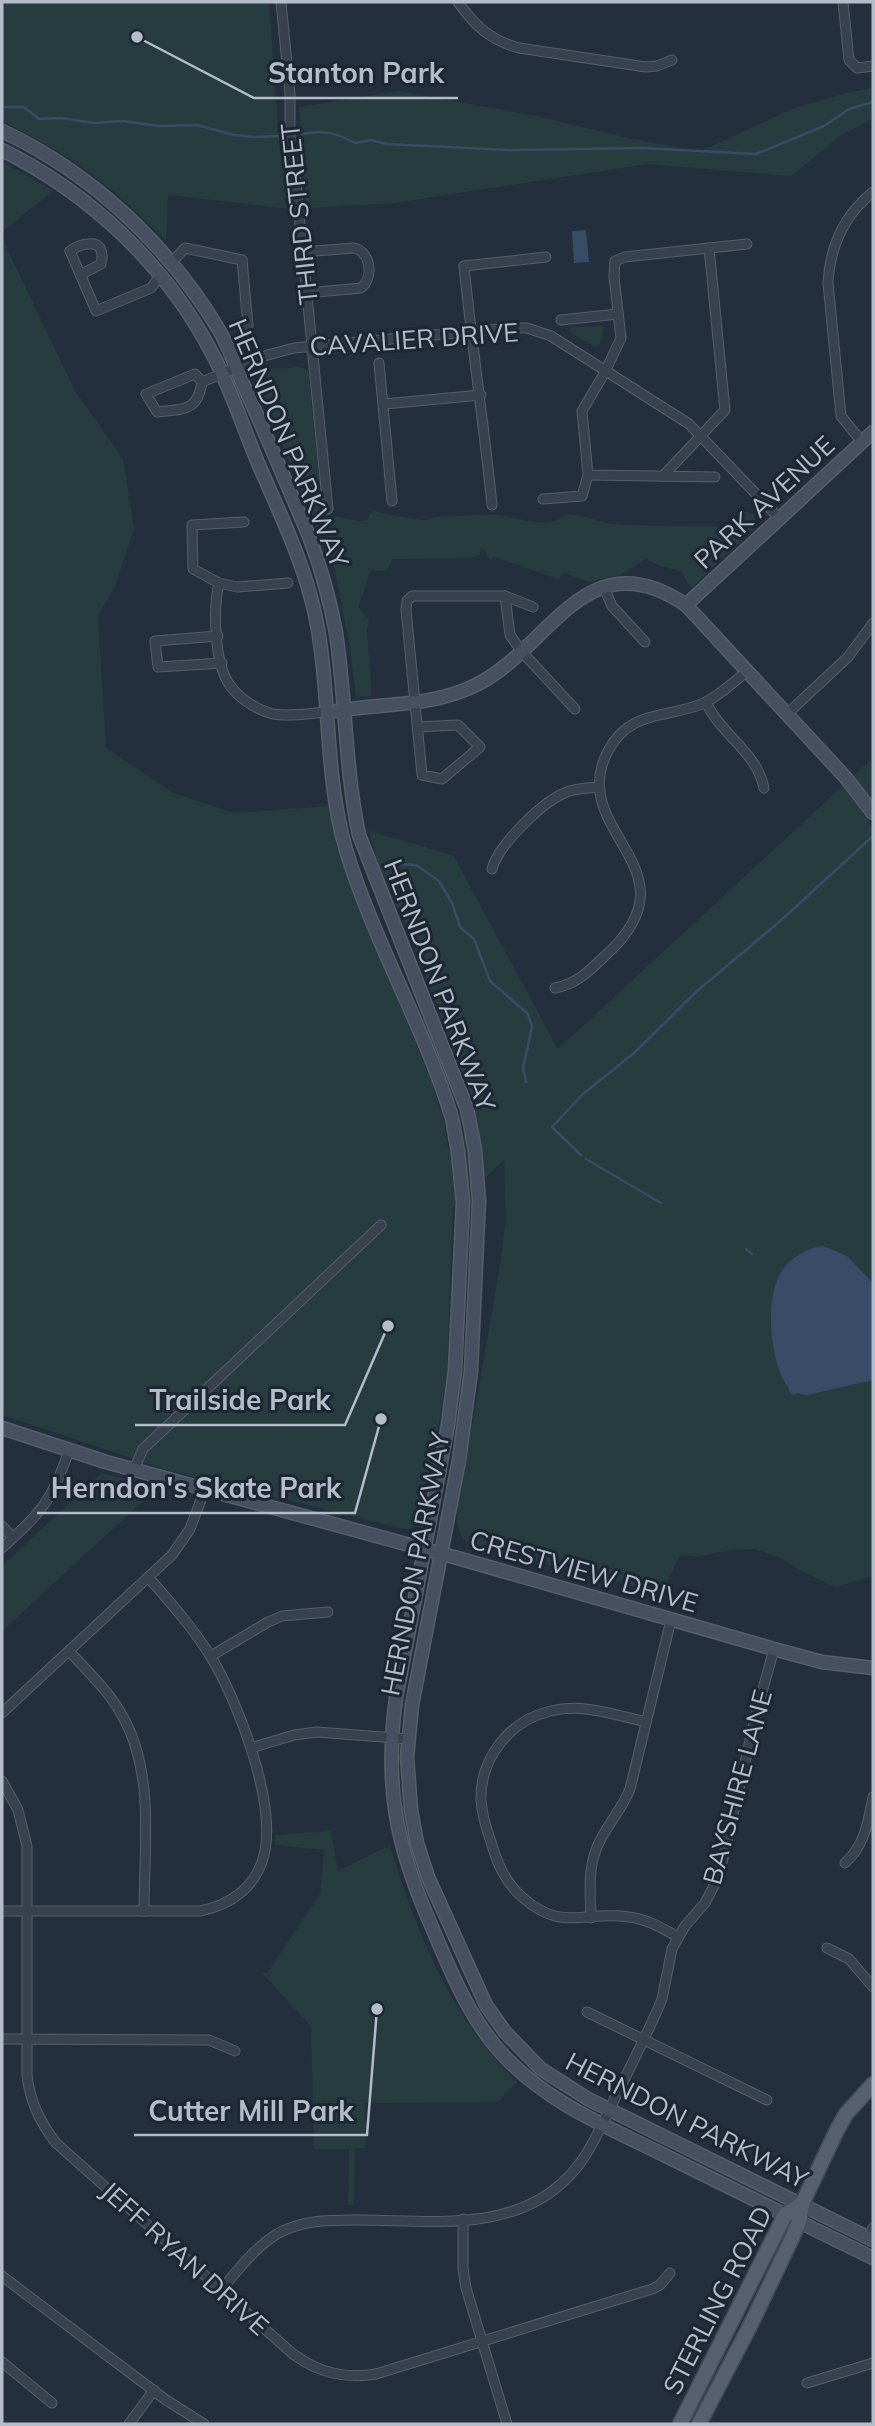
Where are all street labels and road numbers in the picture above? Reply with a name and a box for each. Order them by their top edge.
street label: THIRD STREET [273,121,325,306]
street label: HERNDON PARKWAY [222,314,357,574]
street label: CAVALIER DRIVE [308,315,520,363]
street label: PARK AVENUE [687,428,841,576]
street label: HERNDON PARKWAY [377,854,504,1117]
street label: HERNDON PARKWAY [373,1428,457,1698]
street label: CRESTVIEW DRIVE [466,1523,702,1619]
street label: BAYSHIRE LANE [695,1686,779,1888]
street label: HERNDON PARKWAY [560,2045,815,2196]
street label: JEFF RYAN DRIVE [94,2174,276,2342]
street label: STERLING ROAD [655,2200,779,2400]

